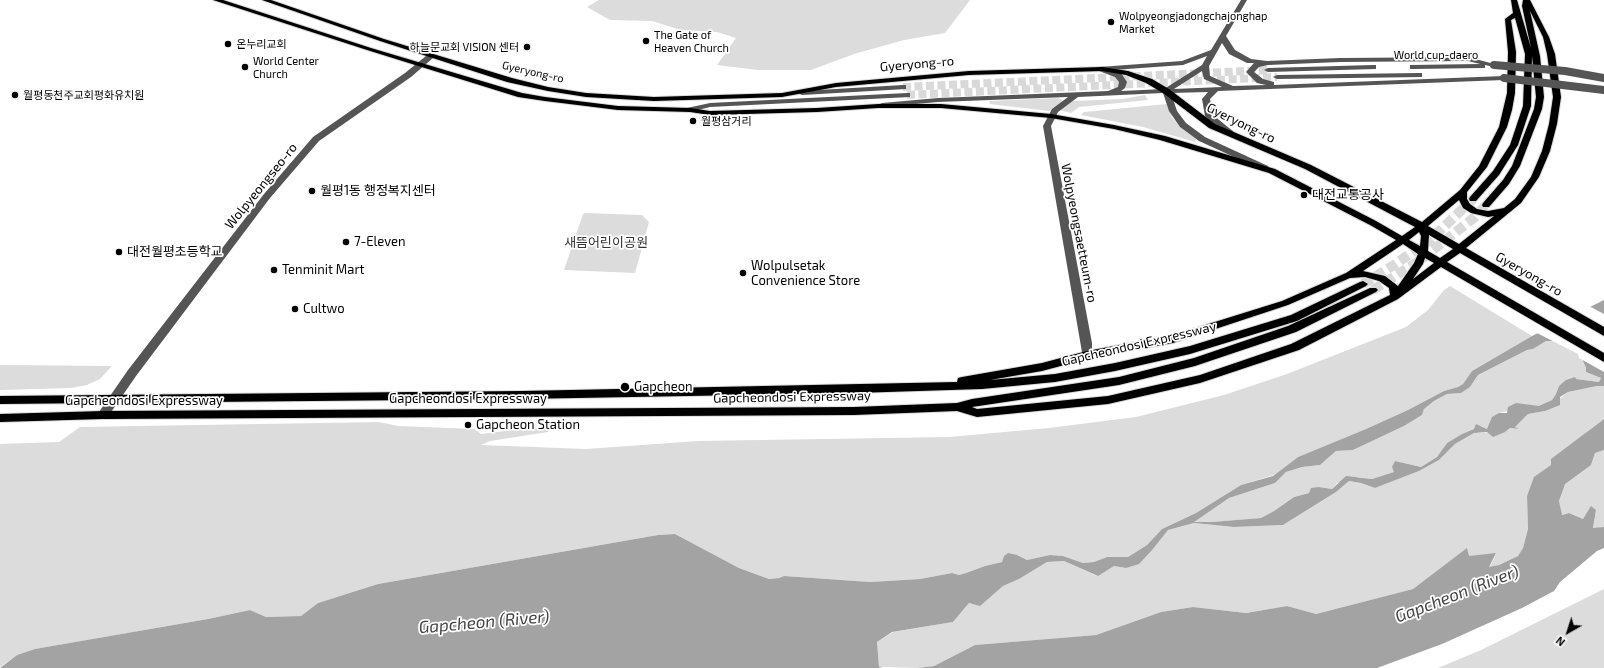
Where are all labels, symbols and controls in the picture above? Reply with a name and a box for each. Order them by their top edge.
place label: Wolpyeongjadongchajonghap Market [1119,9,1267,35]
marker: Wolpyeongjadongchajonghap Market [1106,17,1116,27]
place label: The Gate of Heaven Church [654,28,729,54]
marker: The Gate of Heaven Church [641,36,651,46]
place label: 온누리교회 [236,37,287,51]
marker: 온누리교회 [223,39,233,49]
place label: 하늘문교회 VISION 센터 [410,40,519,54]
marker: 하늘문교회 VISION 센터 [522,42,532,52]
street label: World cup-daero [1394,48,1478,62]
street label: Gyeryong-ro [879,53,955,75]
place label: World Center Church [253,54,319,80]
street label: Gyeryong-ro [501,58,565,86]
marker: World Center Church [240,62,250,72]
place label: 월평동천주교회평화유치원 [23,88,144,102]
marker: 월평동천주교회평화유치원 [10,90,20,100]
street label: Gyeryong-ro [1204,100,1278,146]
place label: 월평삼거리 [701,114,752,128]
marker: 월평삼거리 [688,116,698,126]
street label: Wolpyeongseo-ro [222,140,300,232]
street label: Wolpyeongsaetteum-ro [1058,162,1100,304]
place label: 월평1동 행정복지센터 [320,183,436,199]
marker: 월평1동 행정복지센터 [307,186,317,196]
place label: 대전교통공사 [1312,187,1384,203]
marker: 대전교통공사 [1299,190,1309,200]
place label: 7-Eleven [354,234,406,250]
park label: 새뜸어린이공원 [564,235,648,251]
marker: 7-Eleven [341,237,351,247]
place label: 대전월평초등학교 [127,244,223,260]
marker: 대전월평초등학교 [114,247,124,257]
street label: Gyeryong-ro [1493,249,1565,299]
place label: Wolpulsetak Convenience Store [751,258,860,289]
place label: Tenminit Mart [282,262,365,278]
marker: Tenminit Mart [269,265,279,275]
marker: Wolpulsetak Convenience Store [738,268,748,278]
place label: Cultwo [303,301,345,317]
marker: Cultwo [290,304,300,314]
street label: Gapcheondosi Expressway [1060,319,1218,369]
place label: Gapcheon [634,379,693,395]
marker: Gapcheon [619,381,631,393]
street label: Gapcheondosi Expressway [713,388,871,406]
street label: Gapcheondosi Expressway [389,391,547,407]
street label: Gapcheondosi Expressway [65,393,223,409]
place label: Gapcheon Station [476,417,580,433]
marker: Gapcheon Station [463,420,473,430]
water label: Gapcheon (River) [1392,561,1522,627]
water label: Gapcheon (River) [418,606,550,638]
north arrow [1548,612,1588,652]
text: N [1553,634,1567,649]

